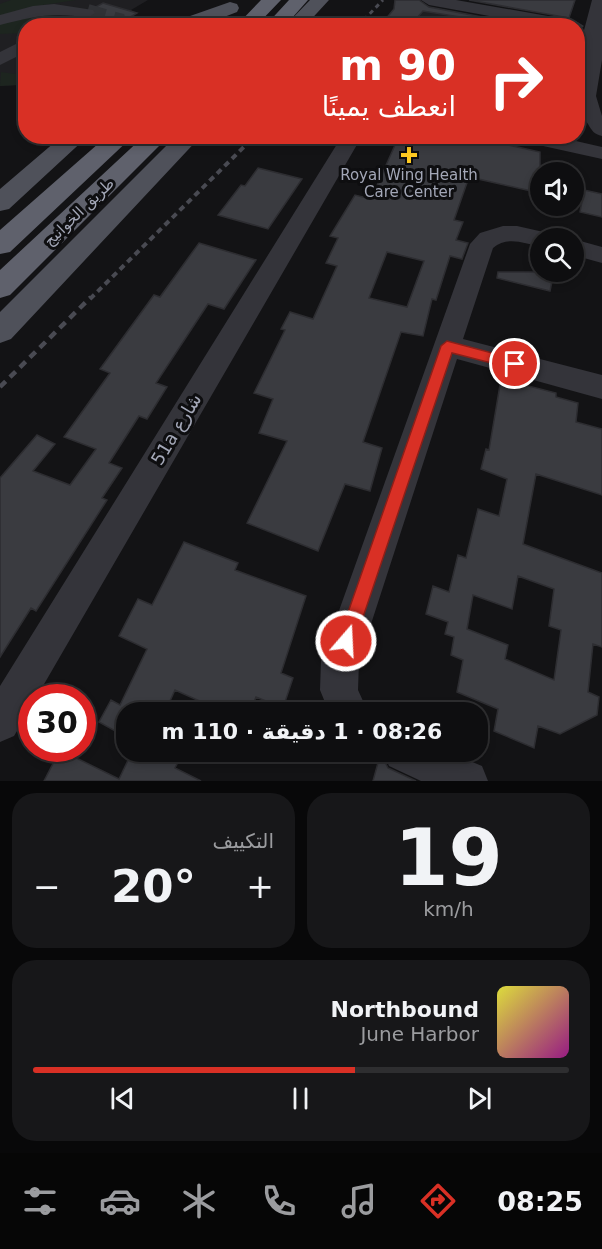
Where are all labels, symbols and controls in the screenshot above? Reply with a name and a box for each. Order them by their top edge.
text: 90 m [339,41,456,90]
icon: right [477,42,555,120]
text: انعطف يمينًا [322,91,456,122]
marker: Royal Wing Health Care Center [400,146,418,164]
map controls [530,162,584,282]
button: sound [530,162,584,216]
place label: Royal Wing Health Care Center [340,166,478,201]
street label: طريق الخوانيج [40,174,118,250]
button: search [530,228,584,282]
pin [489,338,540,389]
icon: arrive [498,347,531,380]
street label: 51a شارع [146,389,206,469]
position arrow [314,609,378,673]
speed limit sign: 30 [18,684,96,762]
text: 08:26 · 1 دقيقة · 110 m [162,719,442,744]
text: 19 [394,813,503,903]
text: التكييف [212,829,274,853]
text: 20° [111,860,196,913]
text: − [33,867,61,906]
text: + [246,867,274,906]
text: km/h [423,897,474,921]
text: Northbound [331,997,479,1022]
text: June Harbor [360,1022,479,1046]
icon: previous [106,1082,139,1115]
icon: pause [284,1082,317,1115]
icon: next [463,1082,496,1115]
icon: filters [19,1180,61,1222]
icon: car [99,1180,141,1222]
icon: climate [178,1180,220,1222]
icon: phone [258,1180,300,1222]
icon: music [338,1180,380,1222]
icon: directions [417,1180,459,1222]
text: 08:25 [497,1186,583,1217]

